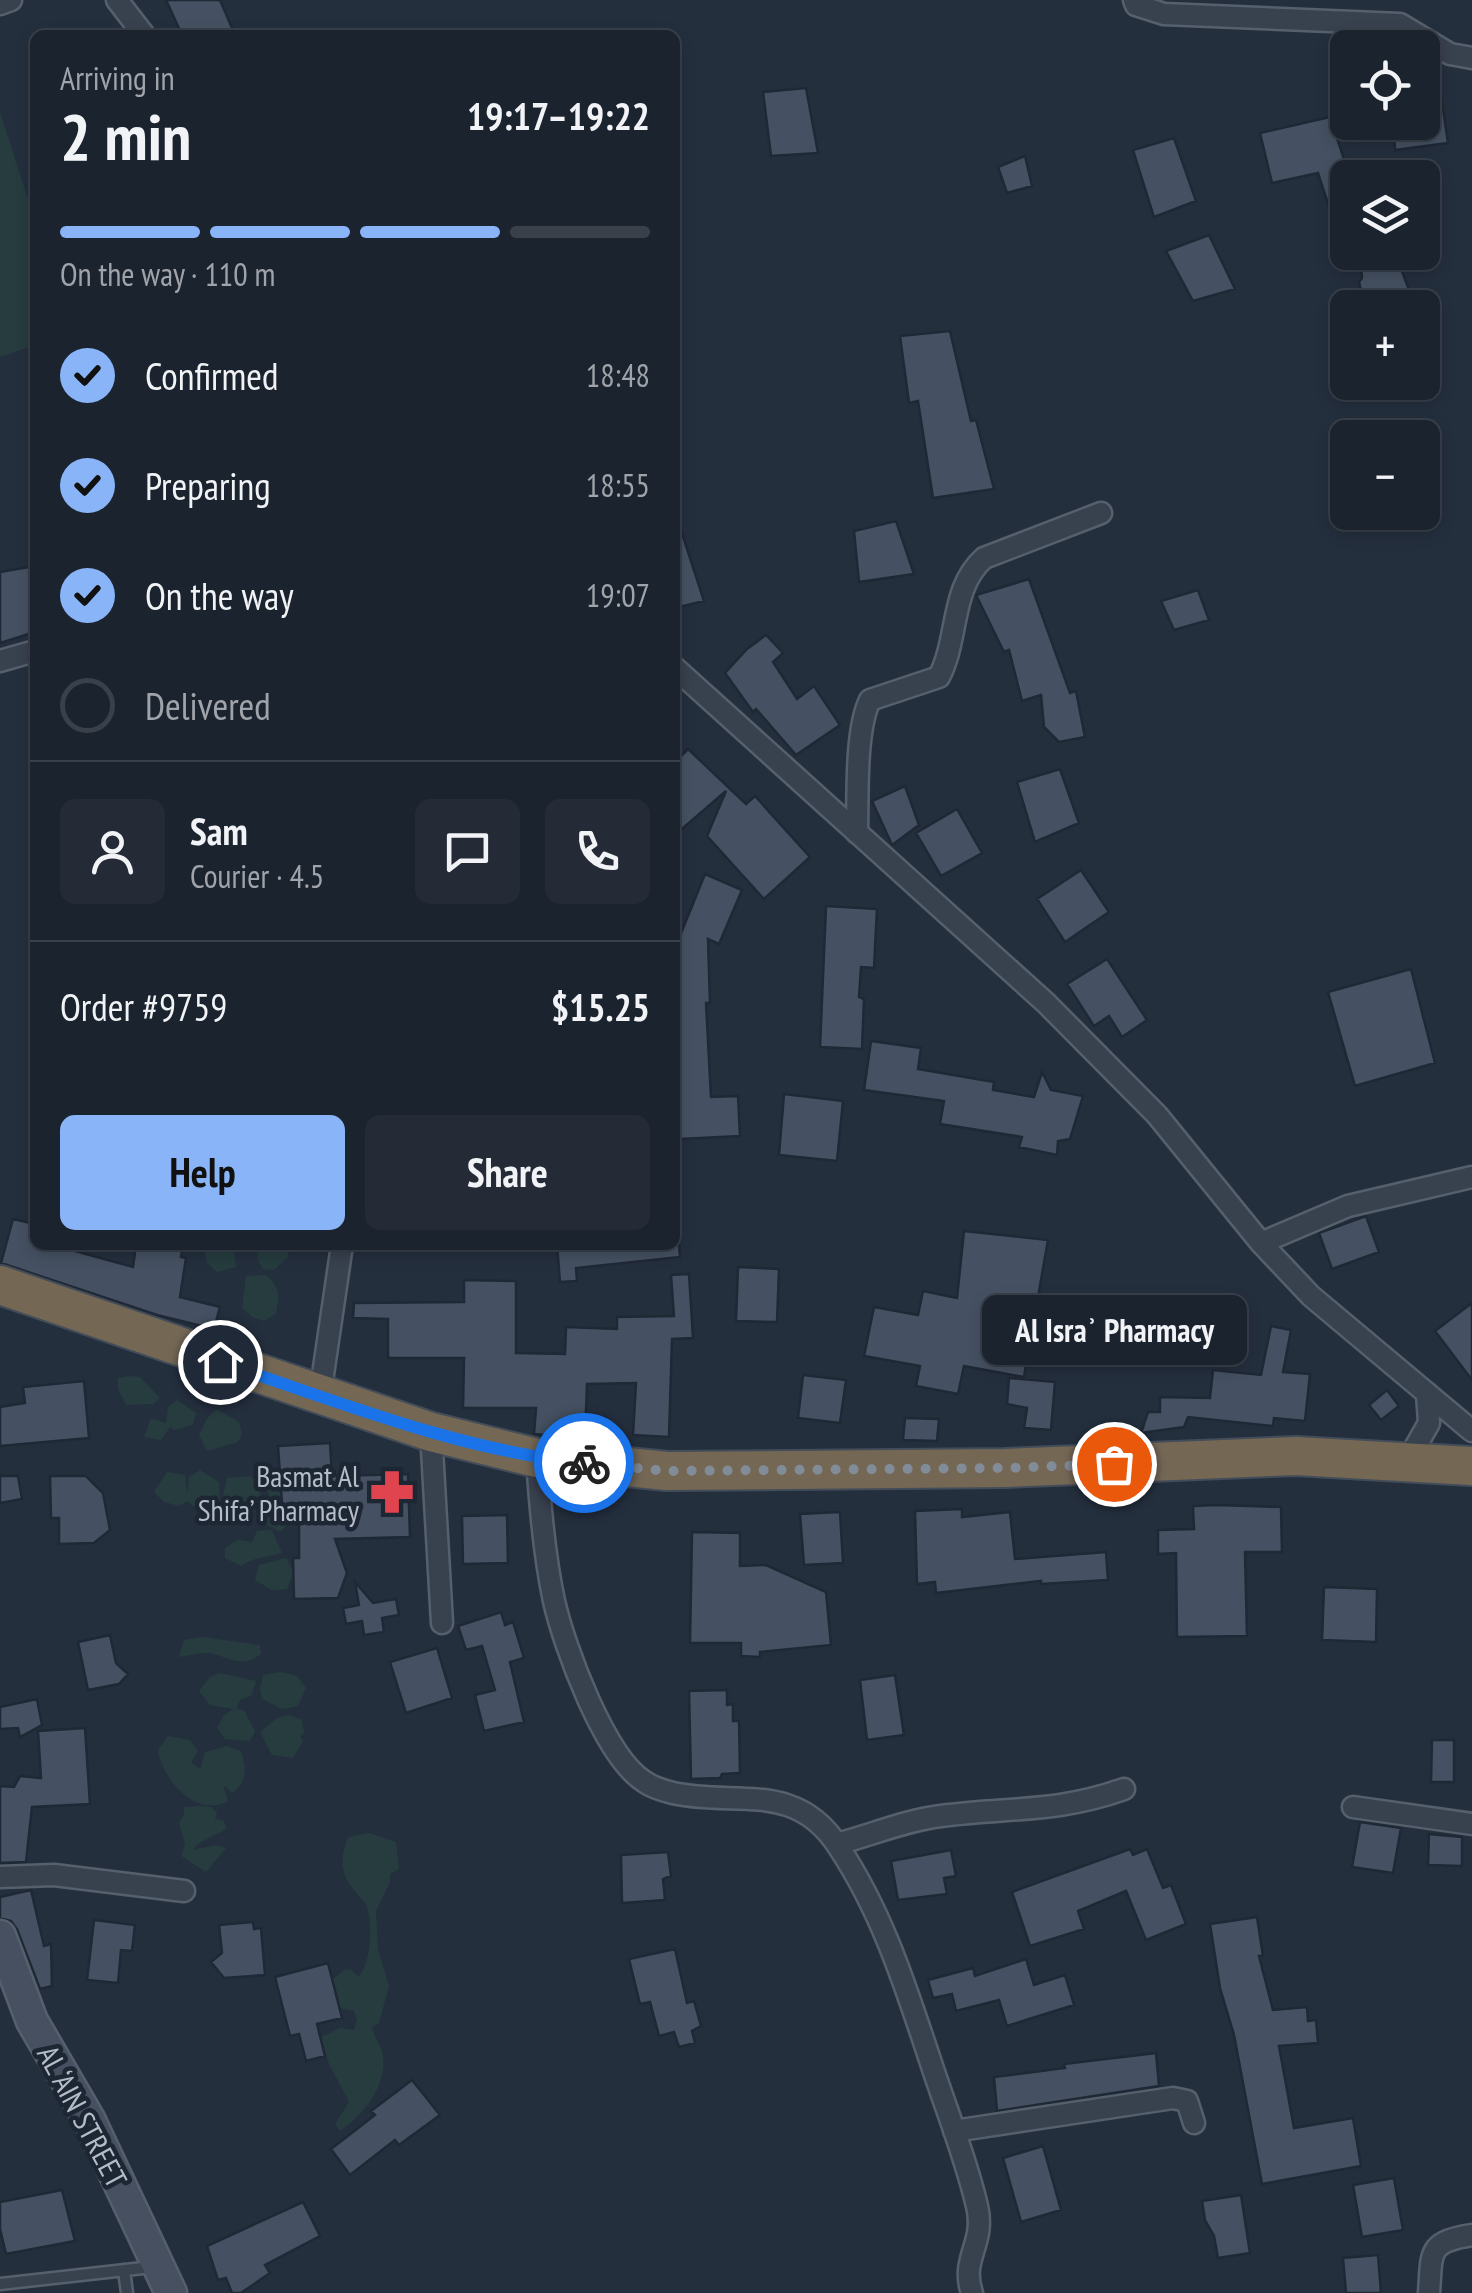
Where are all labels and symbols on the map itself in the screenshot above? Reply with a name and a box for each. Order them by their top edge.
callout: Al Israʾ Pharmacy [982,1294,1246,1364]
pin [178,1320,263,1405]
courier [534,1413,634,1513]
pin [1072,1422,1157,1507]
place label: Basmat Al Shifa’ Pharmacy [198,1456,360,1529]
pharmacy icon: Basmat Al Shifa’ Pharmacy [368,1468,416,1516]
street label: AL ‘AIN STREET [29,2038,137,2194]

